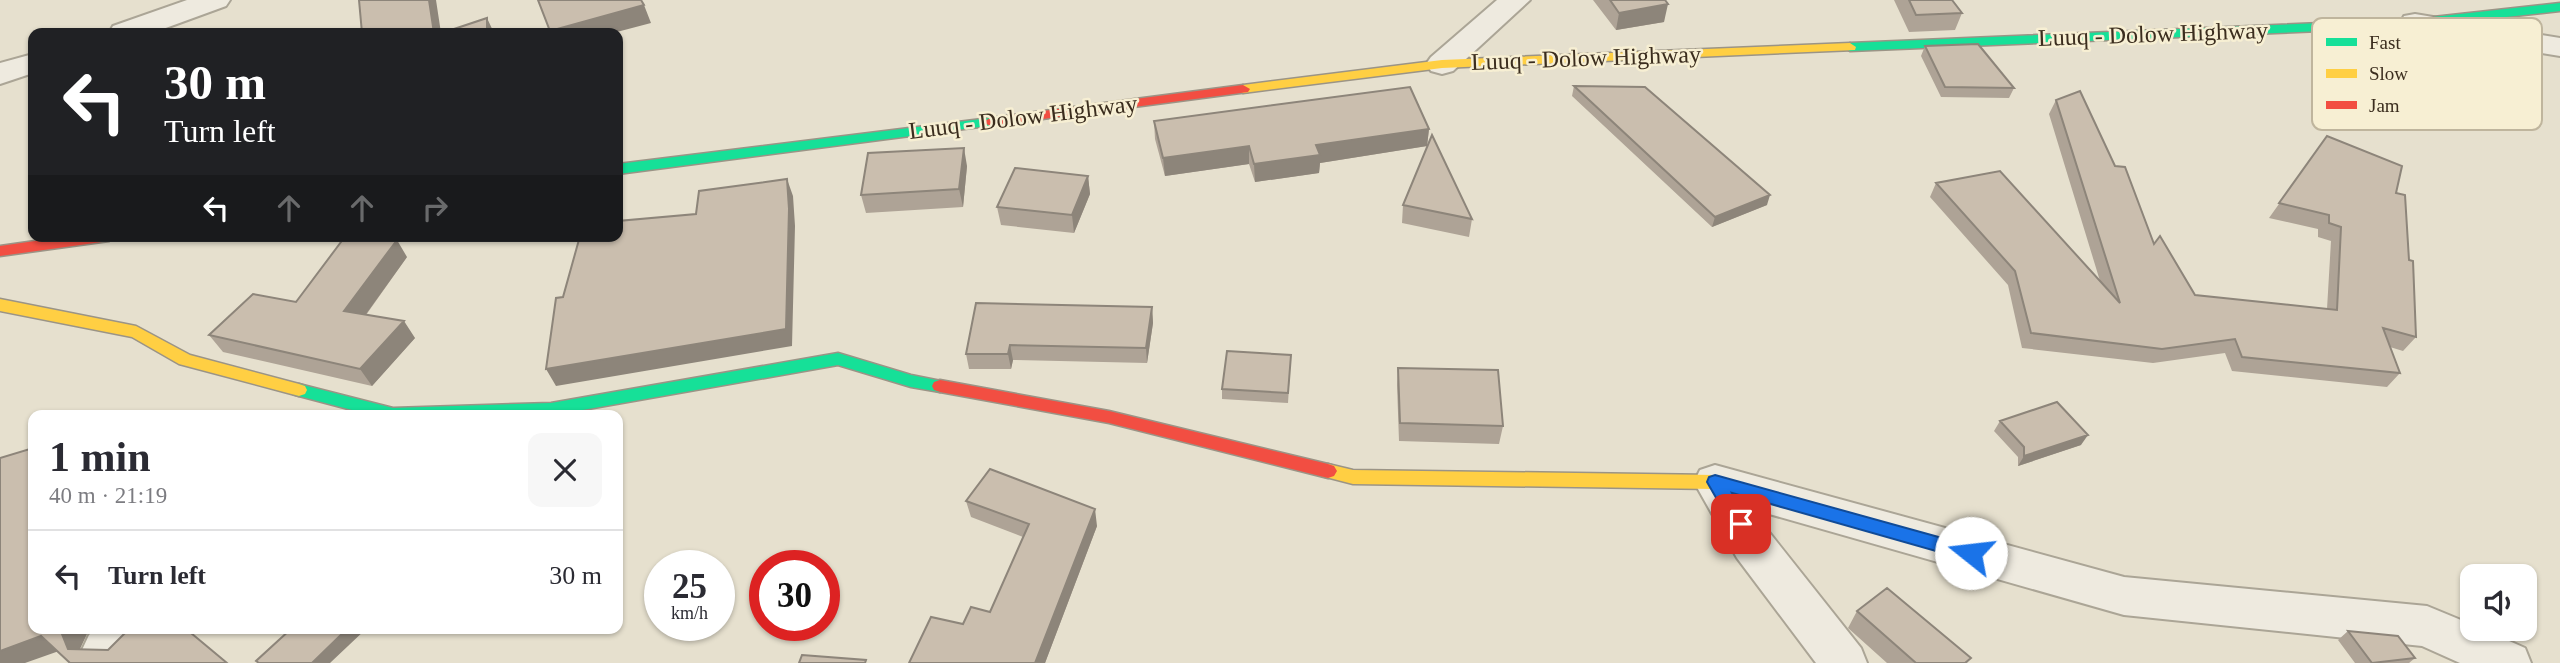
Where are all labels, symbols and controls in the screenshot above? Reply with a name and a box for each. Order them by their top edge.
street label: Luuq - Dolow Highway [2038,17,2268,51]
legend [2312,18,2542,130]
text: Fast [2369,32,2401,53]
street label: Luuq - Dolow Highway [1471,41,1701,75]
text: 30 m [164,55,266,110]
icon: left [49,56,140,147]
text: Slow [2369,63,2408,84]
street label: Luuq - Dolow Highway [907,90,1139,144]
text: Jam [2369,95,2400,116]
text: Turn left [164,113,276,149]
icon: left [197,189,235,227]
icon: ahead [270,189,308,227]
icon: ahead [343,189,381,227]
icon: right [416,189,454,227]
button: close [528,433,602,507]
text: 1 min [49,434,151,480]
text: 40 m · 21:19 [49,483,167,508]
pin [1711,494,1771,554]
icon: arrive [1722,505,1760,543]
position arrow [1934,516,2008,590]
speed limit sign: 30 [749,550,840,641]
icon: left [49,557,87,595]
text: Turn left [108,561,206,590]
text: 30 m [549,561,602,590]
map controls [2460,564,2537,641]
button: sound [2460,564,2537,641]
text: 25 [672,567,707,606]
text: km/h [671,603,708,623]

